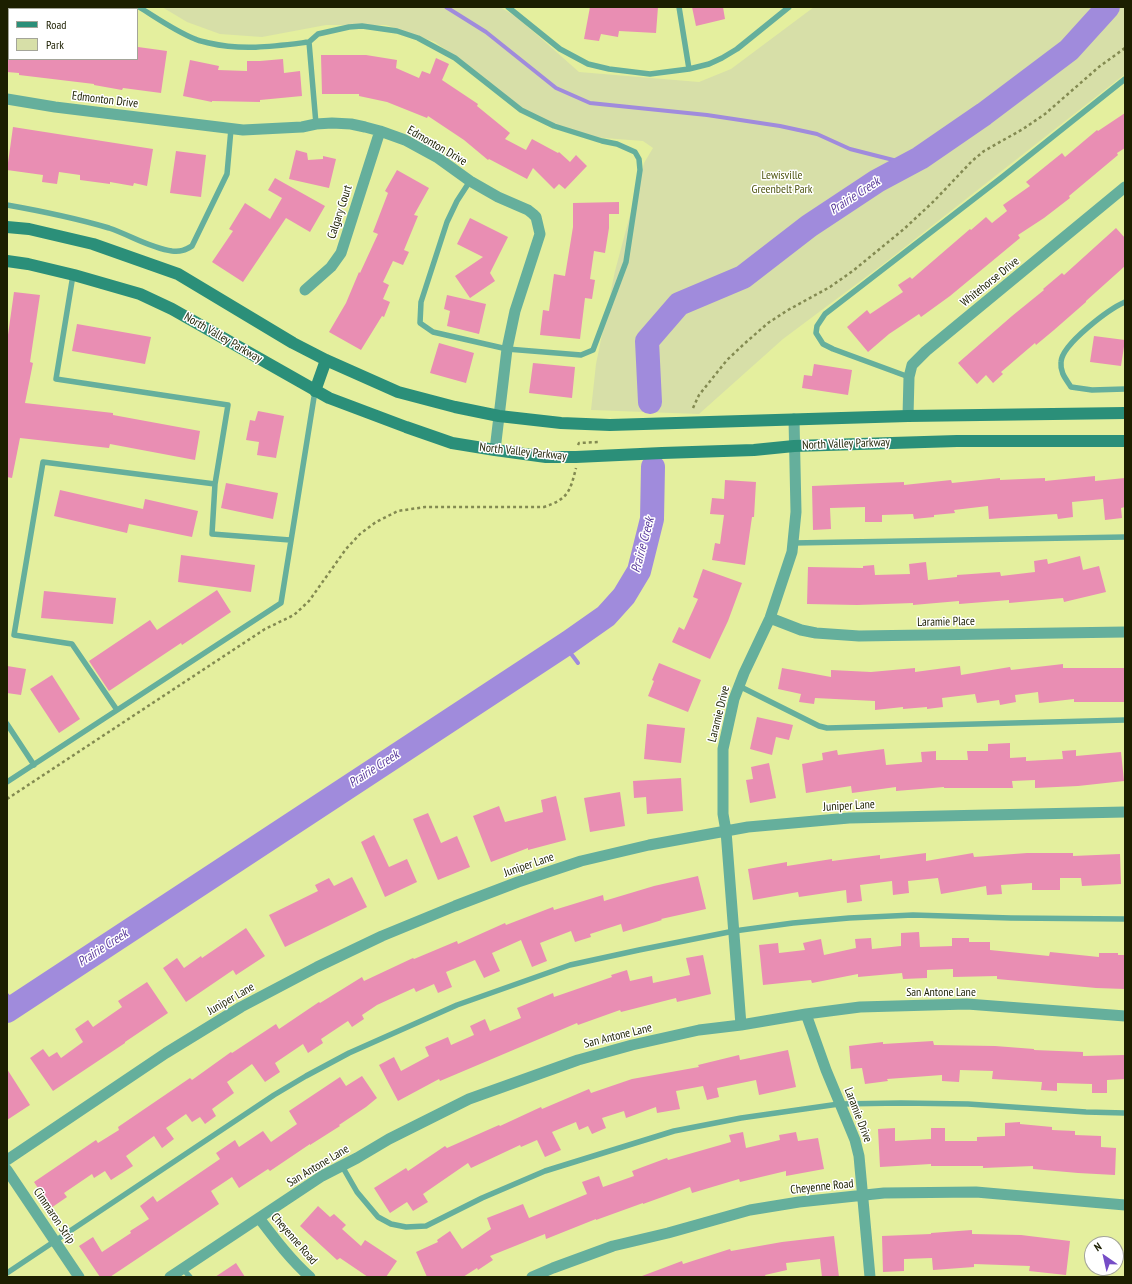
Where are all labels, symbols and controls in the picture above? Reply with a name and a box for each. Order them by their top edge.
legend [8,8,138,60]
text: Road [46,17,66,32]
text: Park [46,37,64,52]
street label: Edmonton Drive [71,89,139,111]
street label: Edmonton Drive [405,123,469,169]
park label: Lewisville Greenbelt Park [752,169,812,197]
water label: Prairie Creek [827,174,883,218]
street label: Calgary Court [325,183,355,241]
street label: Whitehorse Drive [958,254,1022,310]
street label: North Valley Parkway [181,310,265,366]
street label: North Valley Parkway [802,435,890,453]
street label: North Valley Parkway [479,440,567,464]
water label: Prairie Creek [628,516,658,574]
street label: Laramie Place [917,614,975,630]
street label: Laramie Drive [705,684,733,744]
water label: Prairie Creek [346,747,402,791]
street label: Juniper Lane [823,797,875,815]
street label: Juniper Lane [502,850,556,880]
water label: Prairie Creek [75,926,131,970]
street label: Juniper Lane [205,980,257,1018]
street label: San Antone Lane [906,986,976,1000]
street label: San Antone Lane [582,1021,654,1051]
street label: Laramie Drive [841,1086,875,1144]
street label: San Antone Lane [284,1142,352,1190]
street label: Cheyenne Road [790,1177,854,1197]
street label: Cimmaron Strip [30,1185,78,1247]
street label: Cheyenne Road [268,1210,320,1268]
north arrow [1084,1236,1124,1276]
text: N [1091,1239,1104,1254]

